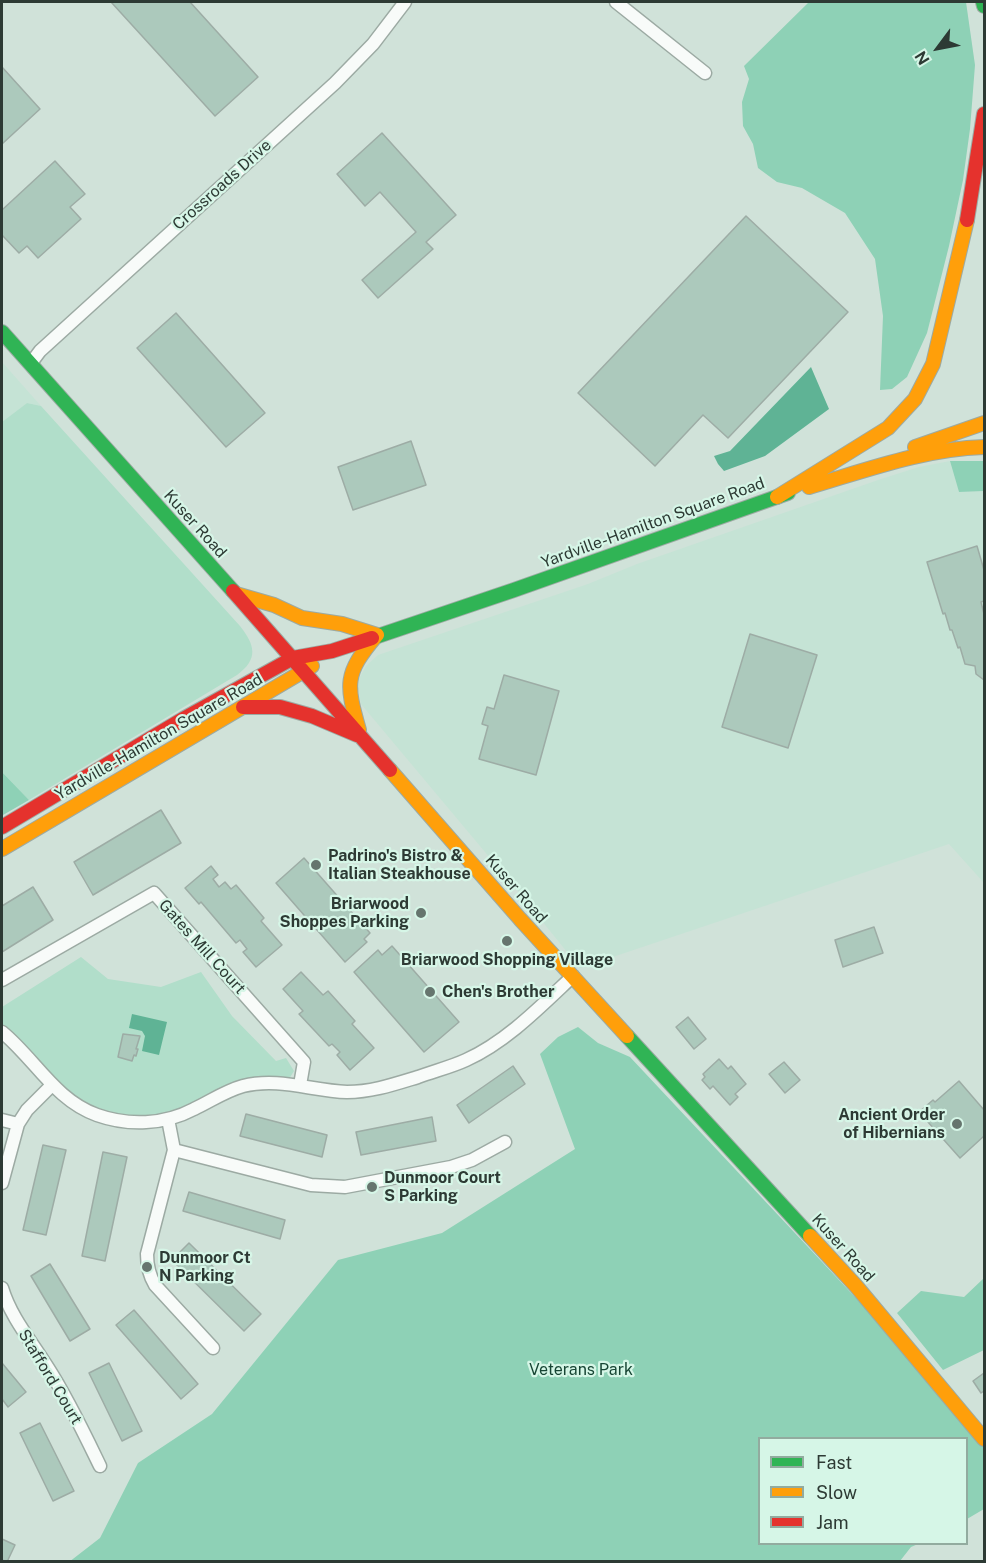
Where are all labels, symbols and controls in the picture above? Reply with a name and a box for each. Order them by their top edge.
north arrow [908,18,968,78]
text: N [911,47,934,68]
street label: Crossroads Drive [169,136,275,234]
street label: Yardville-Hamilton Square Road [539,474,767,572]
street label: Kuser Road [159,486,231,562]
street label: Yardville-Hamilton Square Road [52,670,266,804]
place label: Padrino's Bistro & Italian Steakhouse [328,846,471,884]
street label: Kuser Road [481,851,551,927]
marker: Padrino's Bistro & Italian Steakhouse [309,858,323,872]
place label: Briarwood Shoppes Parking [280,894,409,932]
street label: Gates Mill Court [155,896,249,998]
marker: Briarwood Shoppes Parking [414,906,428,920]
marker: Briarwood Shopping Village [500,934,514,948]
place label: Briarwood Shopping Village [401,950,613,970]
place label: Chen's Brother [442,982,555,1002]
marker: Chen's Brother [423,985,437,999]
place label: Ancient Order of Hibernians [838,1105,945,1143]
marker: Ancient Order of Hibernians [950,1117,964,1131]
place label: Dunmoor Court S Parking [384,1168,501,1206]
marker: Dunmoor Court S Parking [365,1180,379,1194]
street label: Kuser Road [807,1210,879,1286]
place label: Dunmoor Ct N Parking [159,1248,251,1286]
marker: Dunmoor Ct N Parking [140,1260,154,1274]
street label: Stafford Court [14,1326,86,1428]
park label: Veterans Park [529,1360,633,1380]
legend [758,1437,968,1545]
text: Fast [816,1452,852,1473]
text: Slow [816,1482,857,1503]
text: Jam [816,1512,849,1533]

